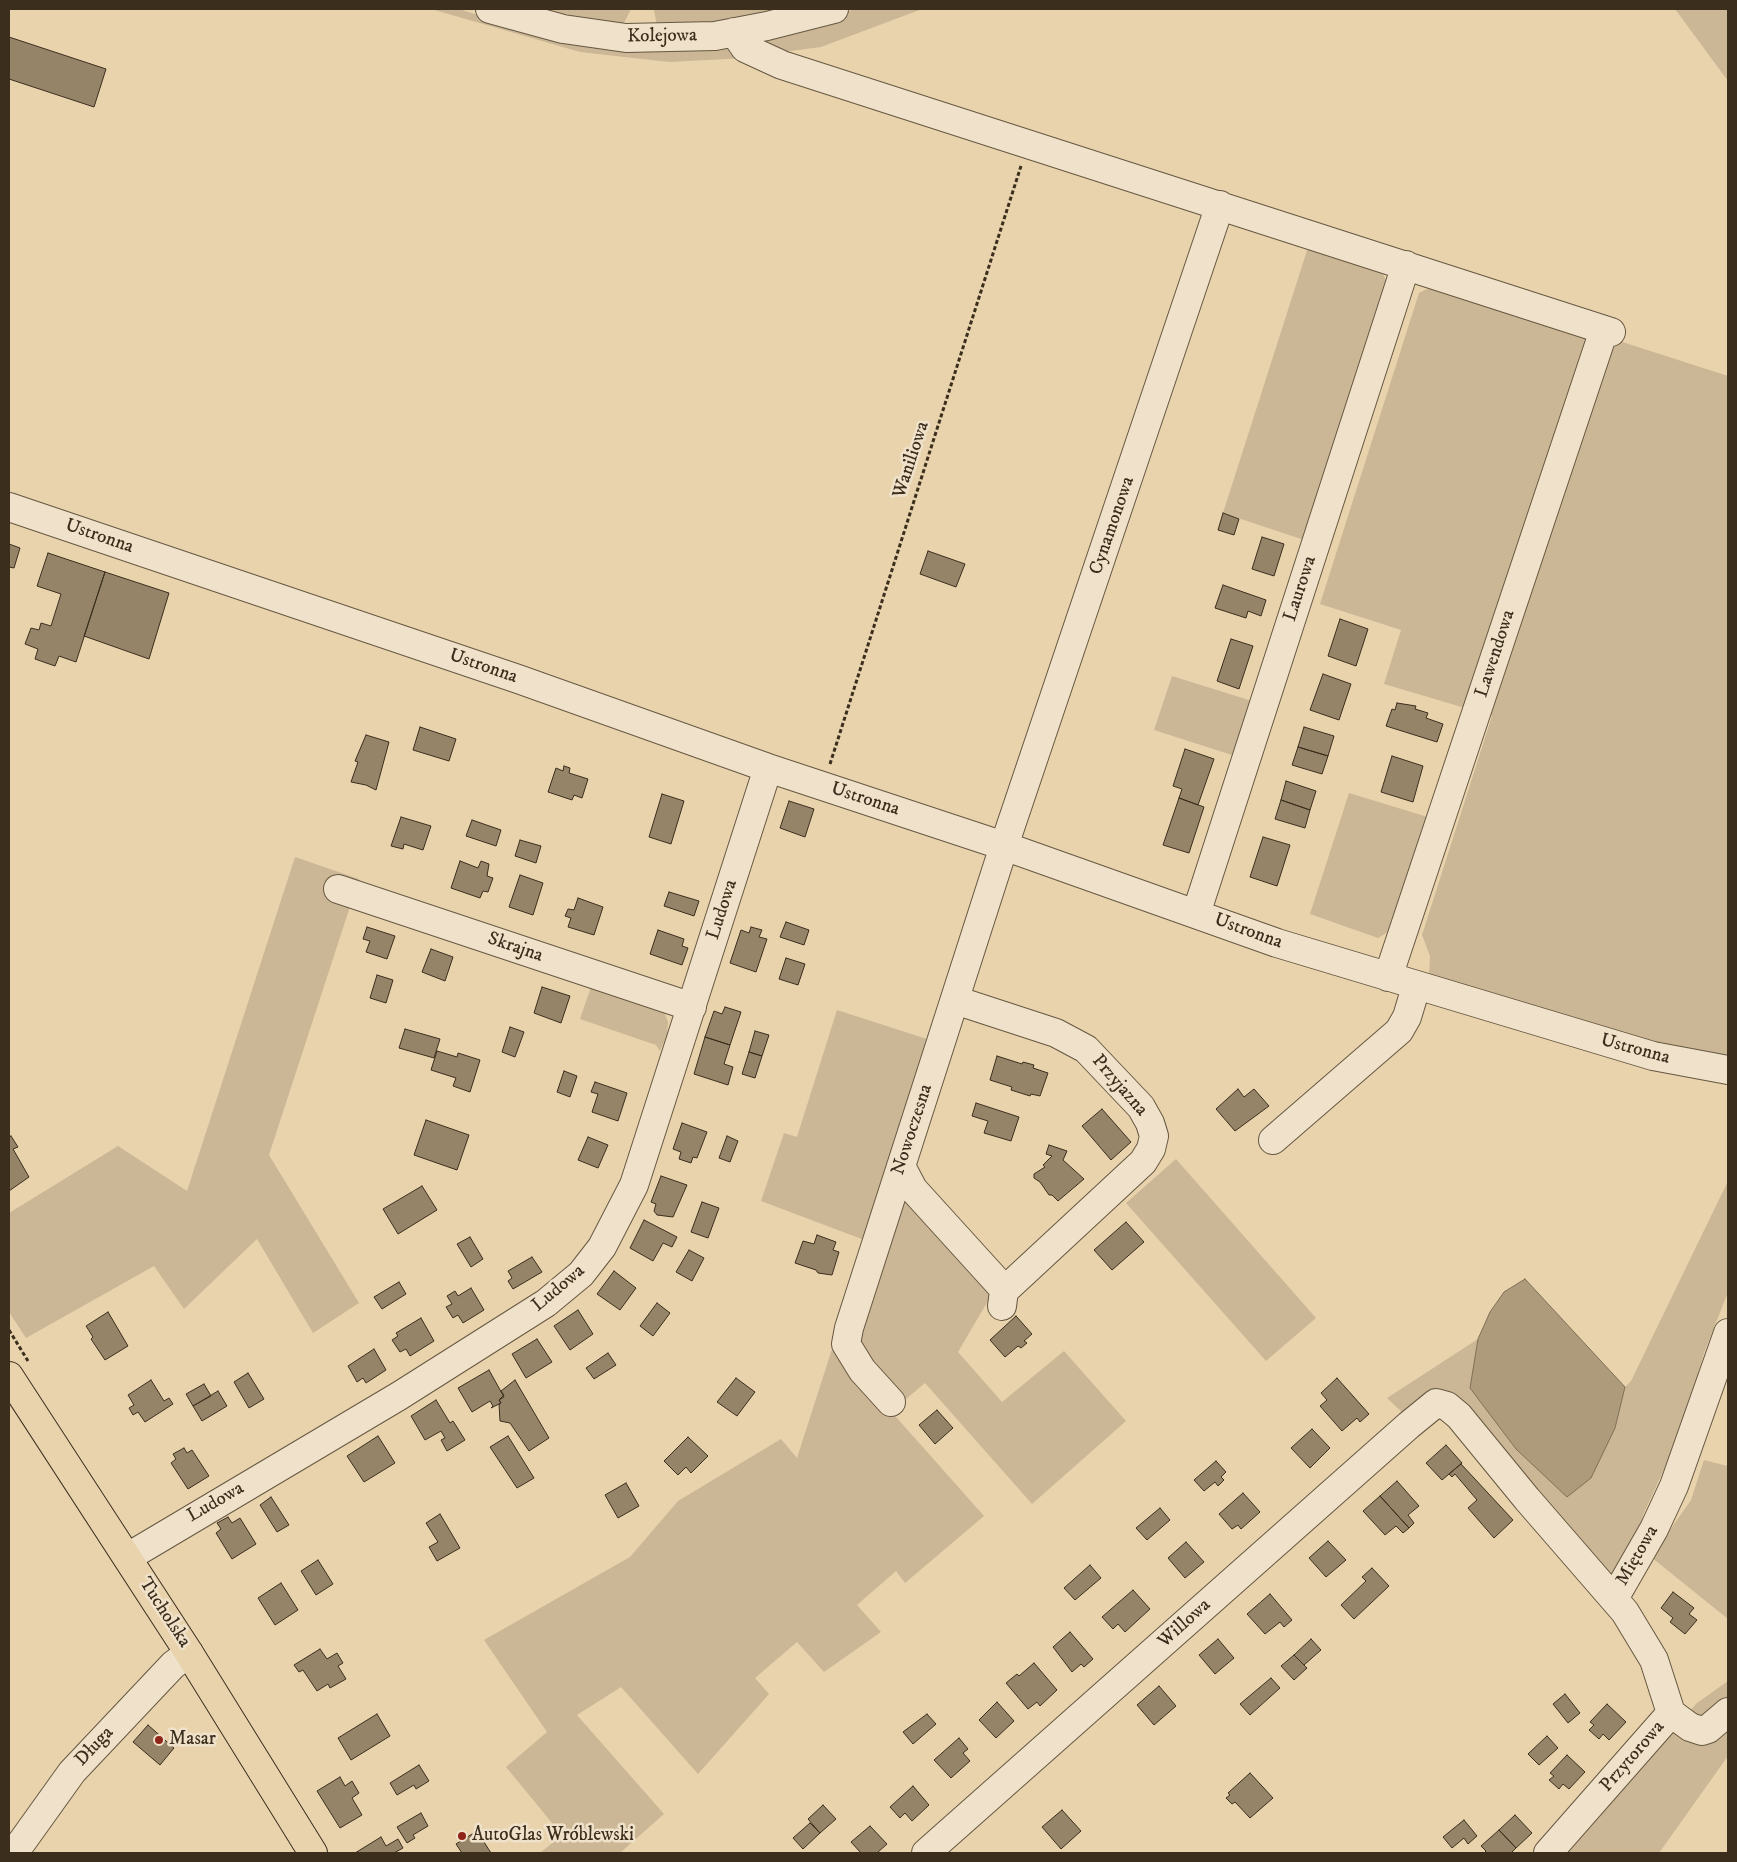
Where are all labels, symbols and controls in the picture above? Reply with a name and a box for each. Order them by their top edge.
street label: Kolejowa [627,25,697,49]
street label: Waniliowa [889,419,935,501]
street label: Cynamonowa [1086,474,1140,578]
street label: Ustronna [62,515,136,559]
street label: Laurowa [1280,553,1322,625]
street label: Lawendowa [1471,607,1521,701]
street label: Ustronna [446,645,520,689]
street label: Ustronna [828,778,902,822]
street label: Ludowa [703,877,743,943]
street label: Ustronna [1211,909,1285,955]
street label: Skrajna [484,928,546,968]
street label: Ustronna [1598,1030,1672,1070]
street label: Przyjazna [1086,1051,1152,1121]
street label: Nowoczesna [888,1082,938,1178]
street label: Ludowa [528,1260,590,1318]
street label: Ludowa [184,1478,248,1528]
street label: Miętowa [1612,1522,1664,1590]
street label: Tucholska [133,1574,195,1652]
street label: Willowa [1154,1594,1216,1654]
street label: Przytorowa [1596,1717,1670,1797]
street label: Długa [71,1722,119,1772]
place label: Masar [169,1729,216,1751]
marker: Masar [153,1734,165,1746]
place label: AutoGlas Wróblewski [472,1825,634,1847]
marker: AutoGlas Wróblewski [456,1830,468,1842]

